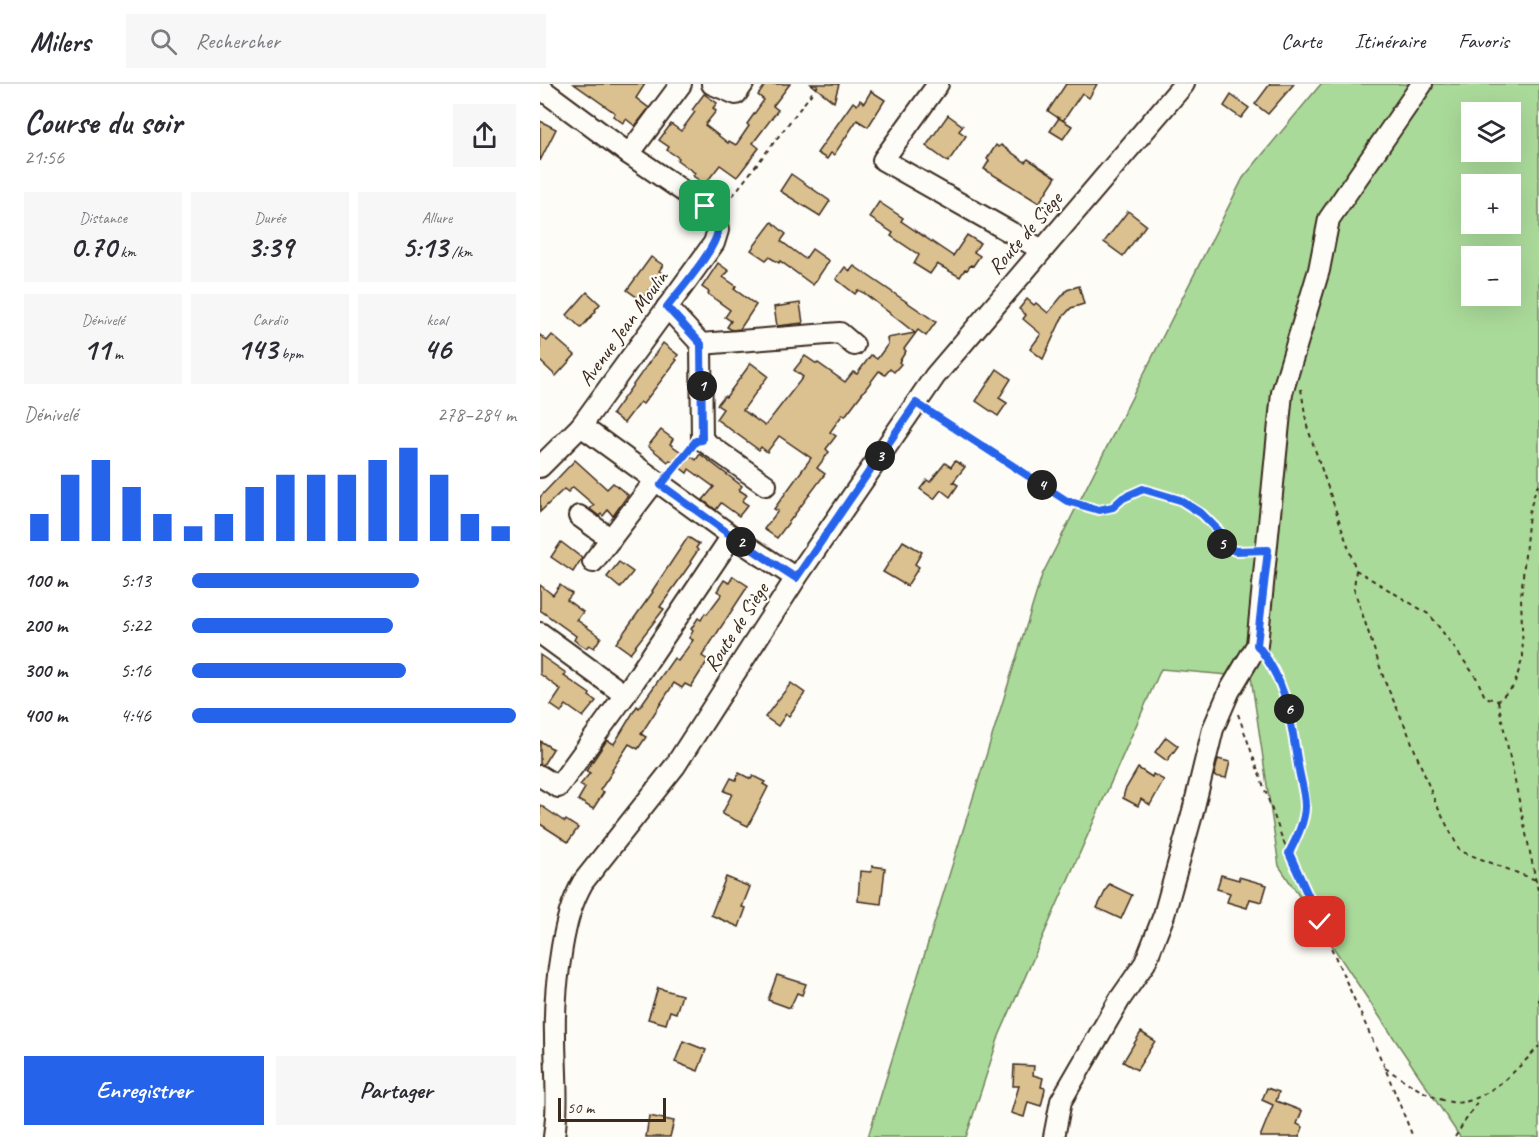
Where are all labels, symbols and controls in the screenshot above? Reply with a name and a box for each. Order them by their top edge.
search box [126,14,546,68]
text: Milers [30,24,90,59]
icon: search [147,25,180,58]
text: Rechercher [195,27,280,55]
text: Carte [1281,28,1322,54]
text: Itinéraire [1355,28,1425,54]
text: Favoris [1458,28,1509,54]
text: Course du soir [24,101,182,143]
map controls [1461,102,1521,306]
button: layers [1461,102,1521,162]
button: share [453,104,516,167]
text: 21:56 [24,145,64,170]
button: + [1461,174,1521,234]
pin [679,180,730,231]
street label: Route de Siège [982,185,1069,279]
icon: arrive [688,189,721,222]
text: Distance [79,208,127,228]
text: Durée [254,208,286,228]
text: Allure [422,208,452,228]
text: 0.70 [70,228,116,266]
text: 3:39 [247,228,293,266]
text: 5:13 [402,228,448,266]
text: km [116,242,136,262]
text: /km [448,242,472,262]
button: − [1461,246,1521,306]
street label: Avenue Jean Moulin [572,264,675,391]
text: Dénivelé [81,310,125,330]
text: Cardio [252,310,288,330]
text: kcal [426,310,448,330]
text: 11 [83,330,110,368]
text: 143 [237,330,277,368]
text: 46 [423,330,451,368]
text: m [110,344,123,364]
text: bpm [277,344,303,364]
pin: 1 [687,371,717,401]
text: 1 [698,376,706,396]
text: Dénivelé [24,402,78,427]
text: 278–284 m [437,402,516,427]
pin: 3 [865,441,895,471]
text: 3 [876,446,884,466]
pin: 4 [1027,470,1057,500]
text: 4 [1038,475,1046,495]
pin: 2 [726,527,756,557]
pin: 5 [1207,529,1237,559]
text: 2 [737,532,745,552]
text: 5 [1219,534,1225,554]
text: 100 m [24,568,67,593]
text: 5:13 [120,568,151,593]
street label: Route de Siège [698,576,775,676]
text: 200 m [24,613,67,638]
text: 5:22 [120,613,151,638]
text: 300 m [24,658,67,683]
text: 5:16 [120,658,151,683]
pin: 6 [1274,694,1304,724]
text: 6 [1285,699,1293,719]
text: 400 m [24,703,67,728]
text: 4:46 [120,703,151,728]
pin [1294,896,1345,947]
icon: check [1303,905,1336,938]
button: Enregistrer [24,1056,264,1125]
button: Partager [276,1056,516,1125]
scale bar [558,1095,666,1122]
text: 50 m [567,1098,594,1118]

